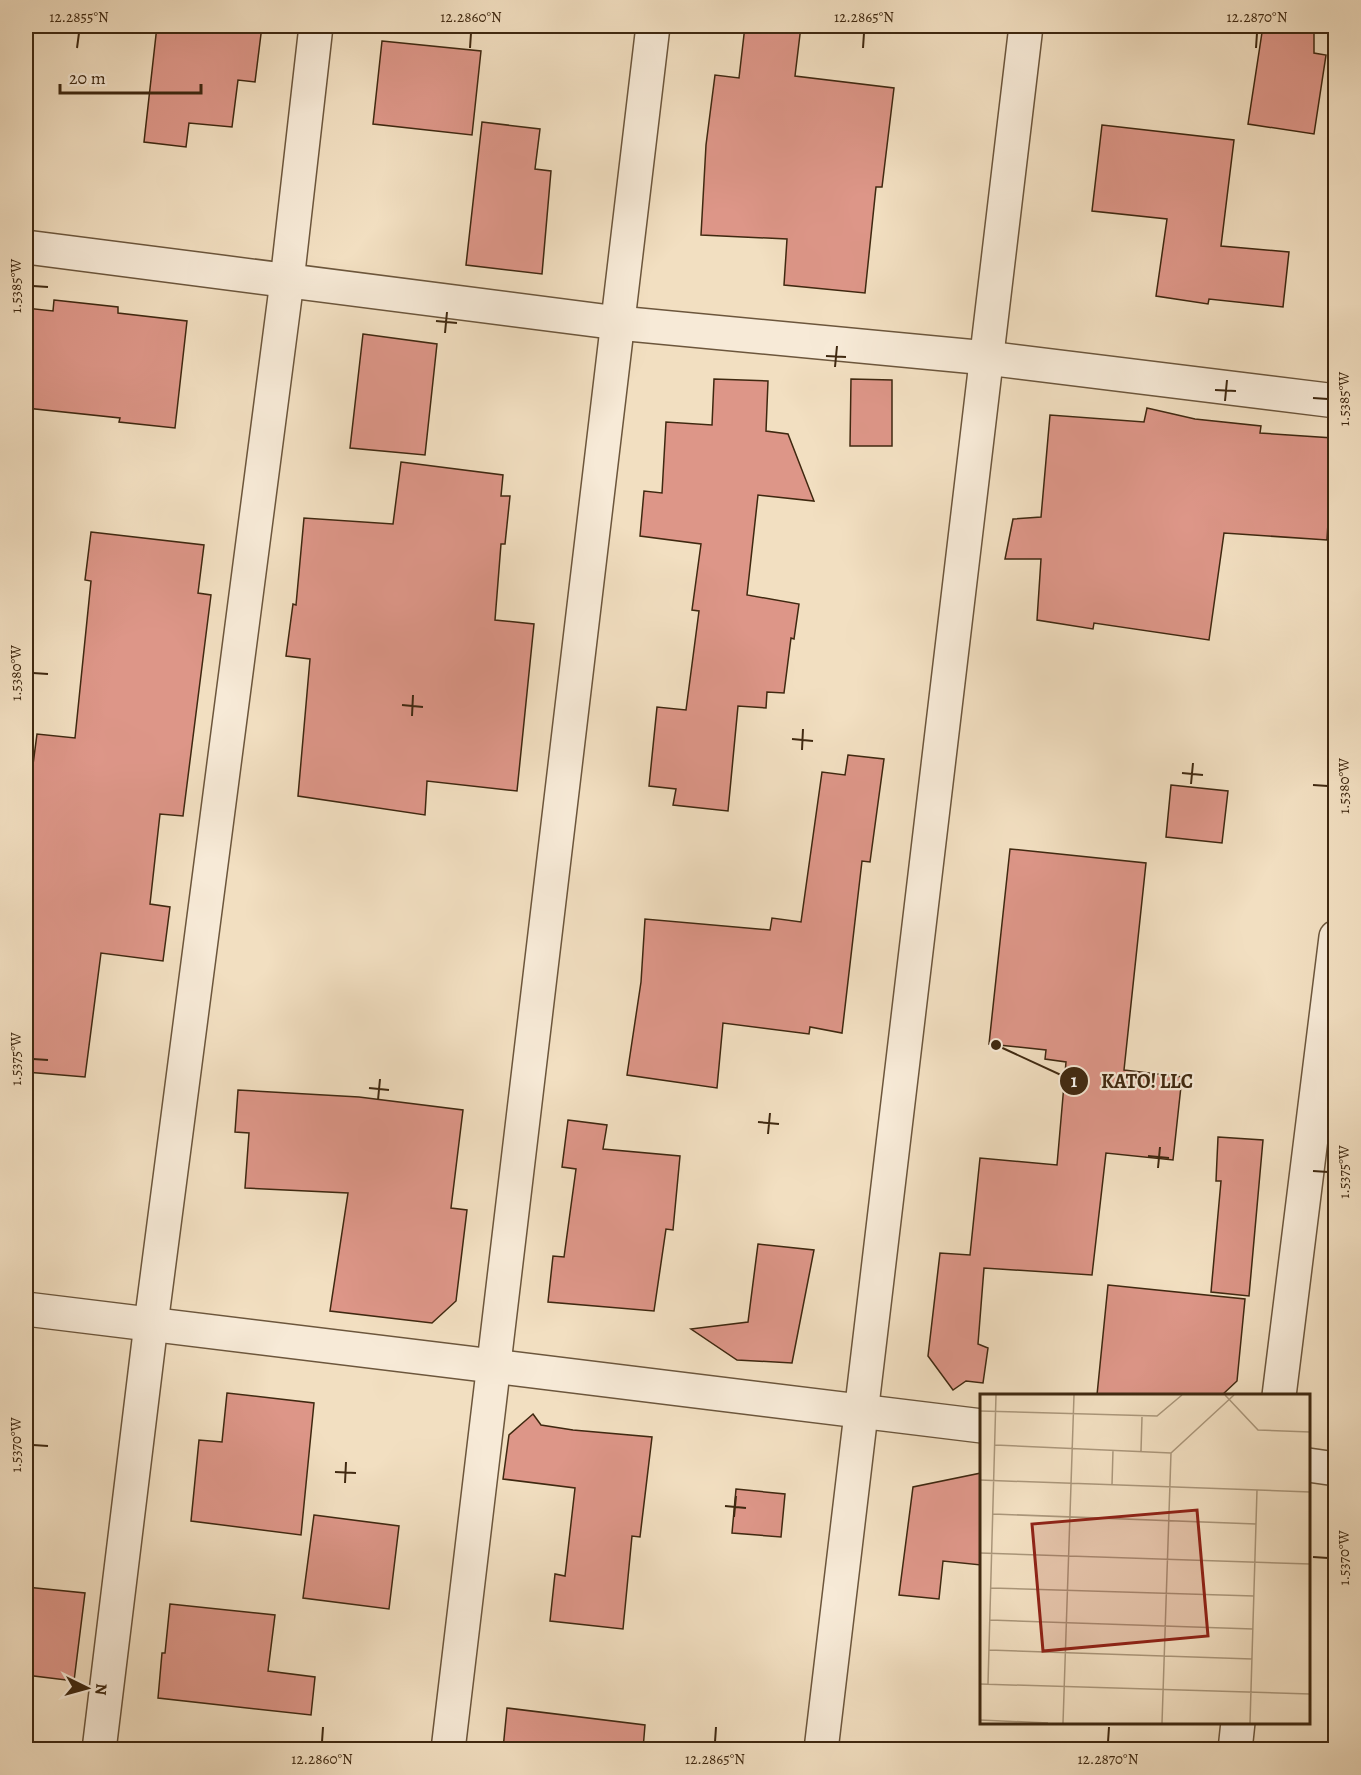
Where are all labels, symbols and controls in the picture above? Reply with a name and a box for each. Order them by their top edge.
text: 12.2855°N [49,7,109,27]
text: 12.2860°N [440,7,502,27]
text: 12.2865°N [834,7,894,27]
text: 12.2870°N [1227,7,1288,27]
scale bar [60,57,201,95]
text: 20 m [69,66,106,90]
text: 1.5385°W [6,259,26,313]
text: 1.5385°W [1334,372,1354,426]
text: 1.5380°W [6,645,26,701]
text: 1.5380°W [1334,758,1354,814]
text: 1.5375°W [6,1032,26,1086]
callout: KATO! LLC [1059,1062,1205,1100]
text: KATO! LLC [1101,1068,1193,1095]
text: 1 [1071,1069,1078,1093]
text: 1.5375°W [1334,1145,1354,1199]
inset map [980,1394,1310,1724]
text: 1.5370°W [6,1417,26,1473]
text: 1.5370°W [1334,1530,1354,1586]
north arrow [57,1658,117,1718]
text: N [89,1682,112,1696]
text: 12.2860°N [291,1749,353,1769]
text: 12.2865°N [685,1749,745,1769]
text: 12.2870°N [1078,1749,1139,1769]

